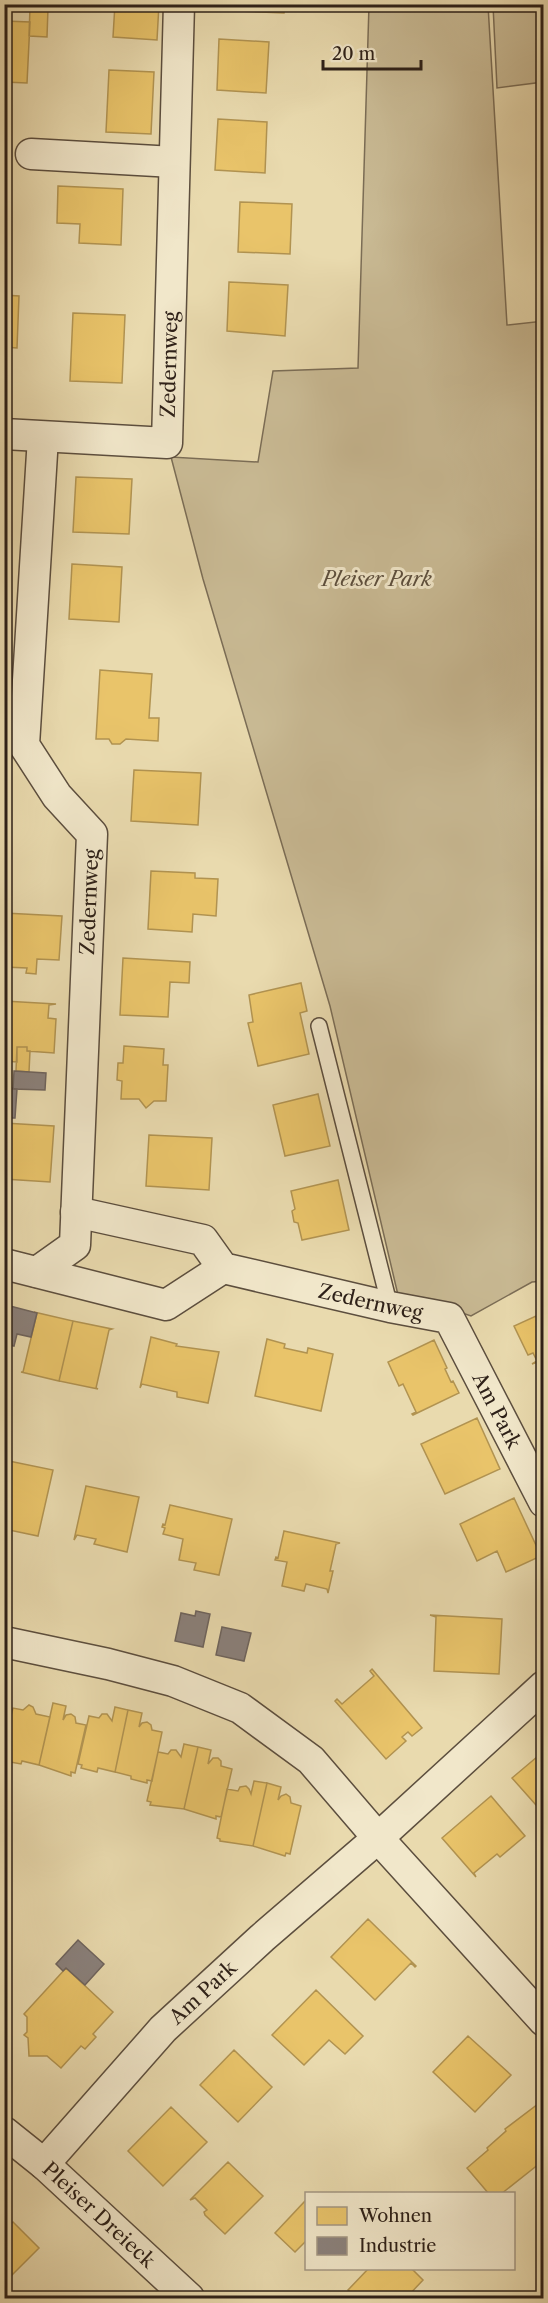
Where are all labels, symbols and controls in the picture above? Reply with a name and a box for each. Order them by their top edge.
scale bar [323,33,420,71]
text: 20 m [332,43,376,65]
street label: Zedernweg [156,310,183,418]
park label: Pleiser Park [320,567,433,591]
street label: Zedernweg [75,848,103,956]
street label: Zedernweg [316,1279,425,1325]
street label: Am Park [467,1367,527,1454]
street label: Am Park [164,1955,242,2030]
street label: Pleiser Dreieck [38,2157,161,2274]
legend [305,2192,515,2270]
text: Wohnen [358,2205,432,2227]
text: Industrie [359,2235,436,2257]

